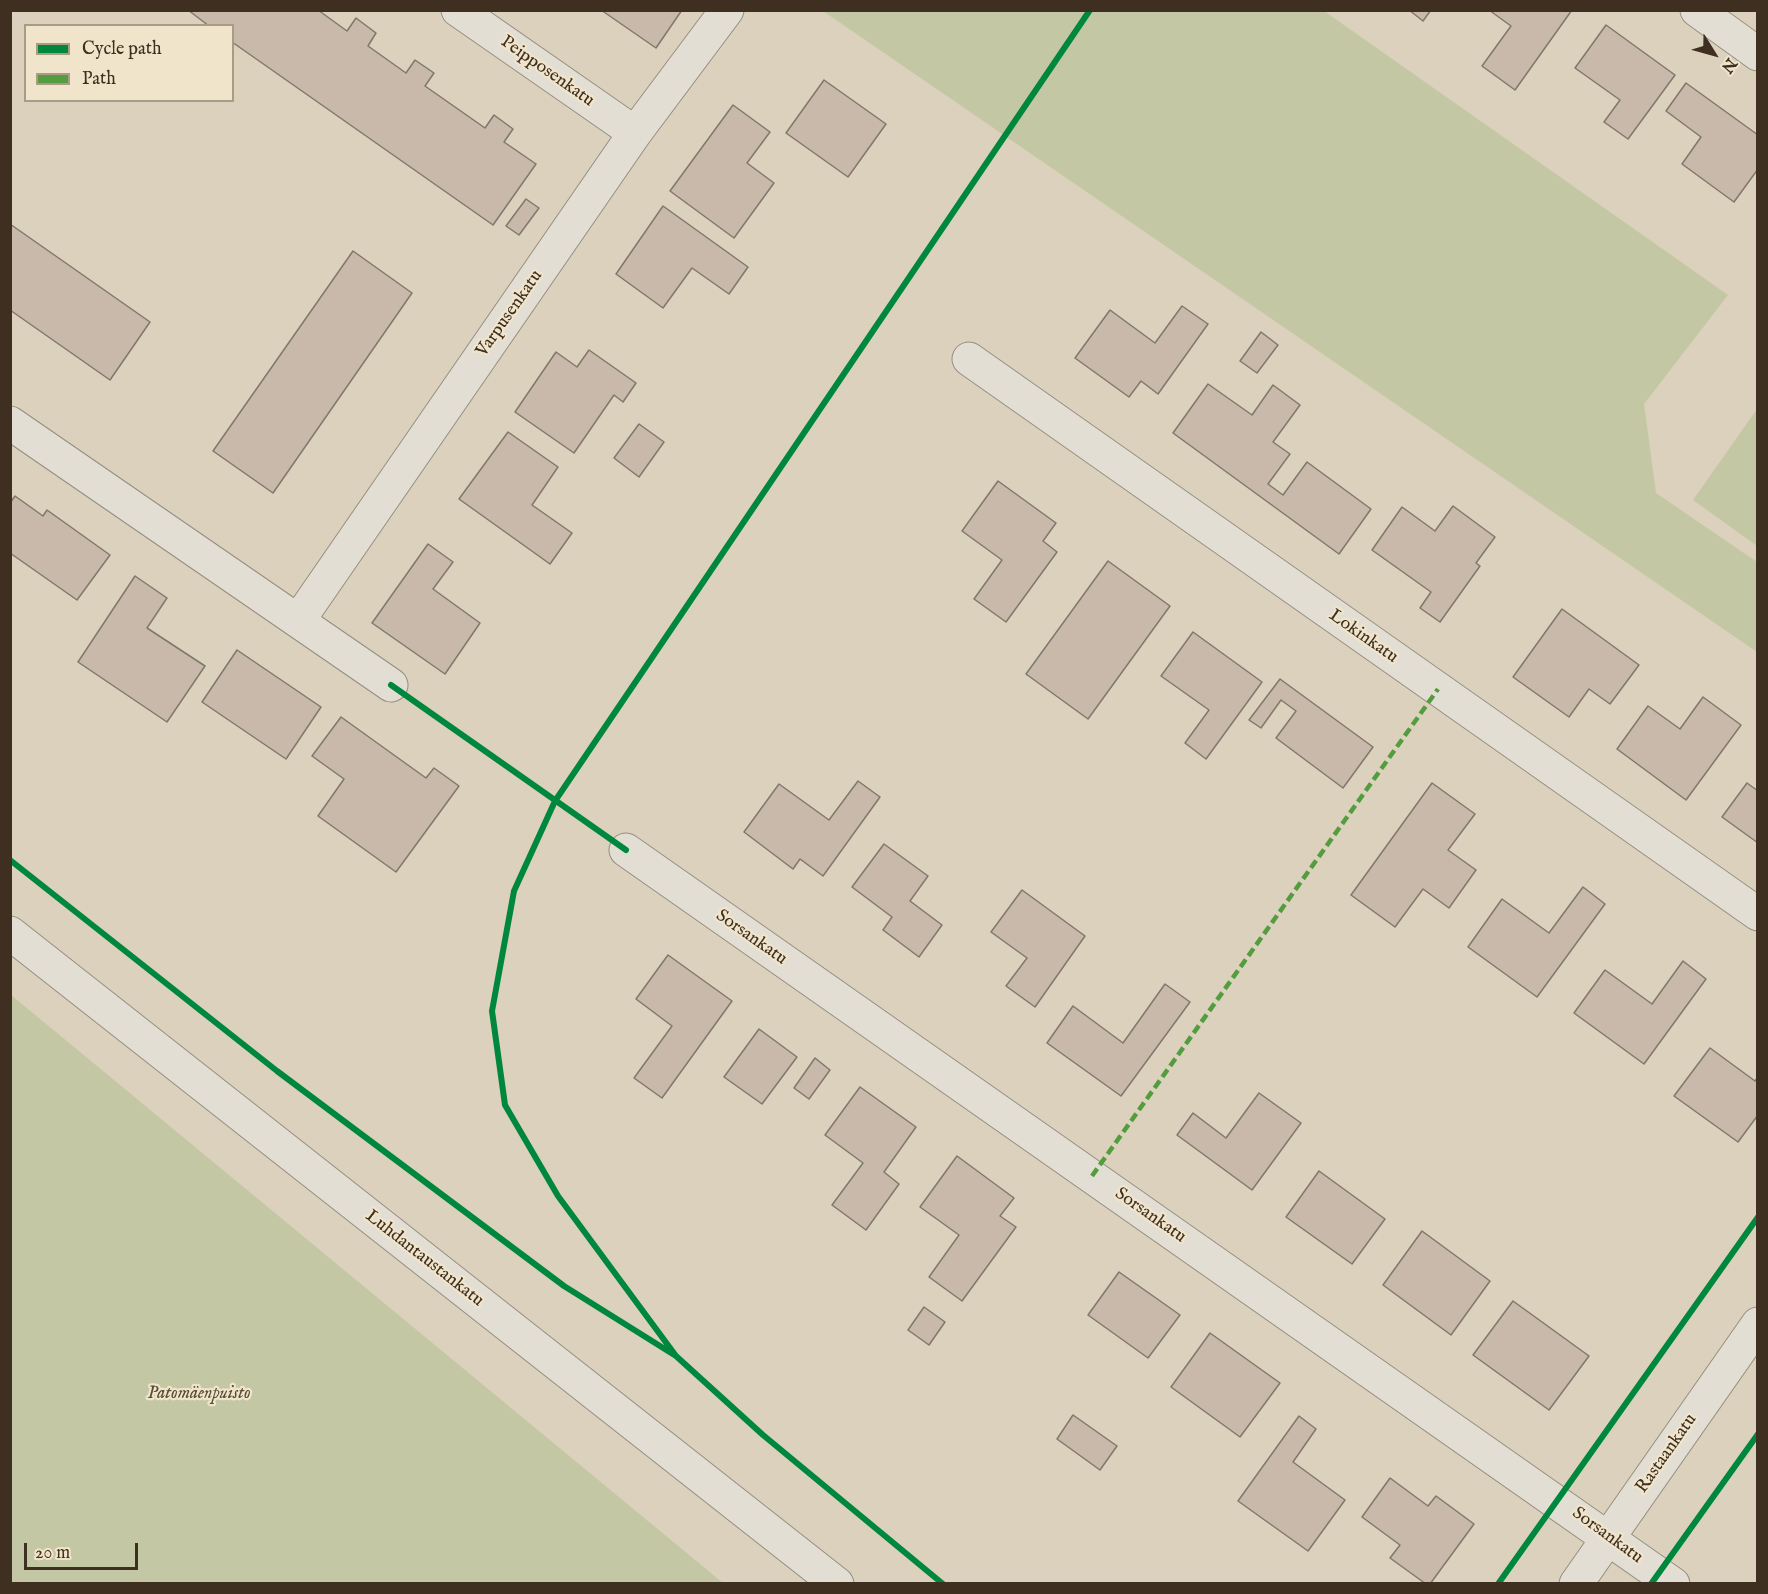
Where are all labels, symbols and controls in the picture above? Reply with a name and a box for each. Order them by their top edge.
legend [24,24,234,102]
north arrow [1684,24,1744,84]
street label: Peipposenkatu [496,32,598,112]
text: Cycle path [82,38,162,61]
text: N [1716,53,1741,76]
text: Path [82,68,116,91]
street label: Varpusenkatu [472,266,548,362]
street label: Lokinkatu [1324,605,1402,669]
street label: Sorsankatu [711,906,791,970]
street label: Sorsankatu [1110,1184,1190,1248]
street label: Luhdantaustankatu [360,1206,488,1312]
park label: Patomäenpuisto [147,1383,251,1405]
street label: Rastaankatu [1632,1410,1702,1498]
street label: Sorsankatu [1567,1503,1647,1569]
scale bar [27,1531,141,1569]
text: 20 m [35,1542,70,1565]

